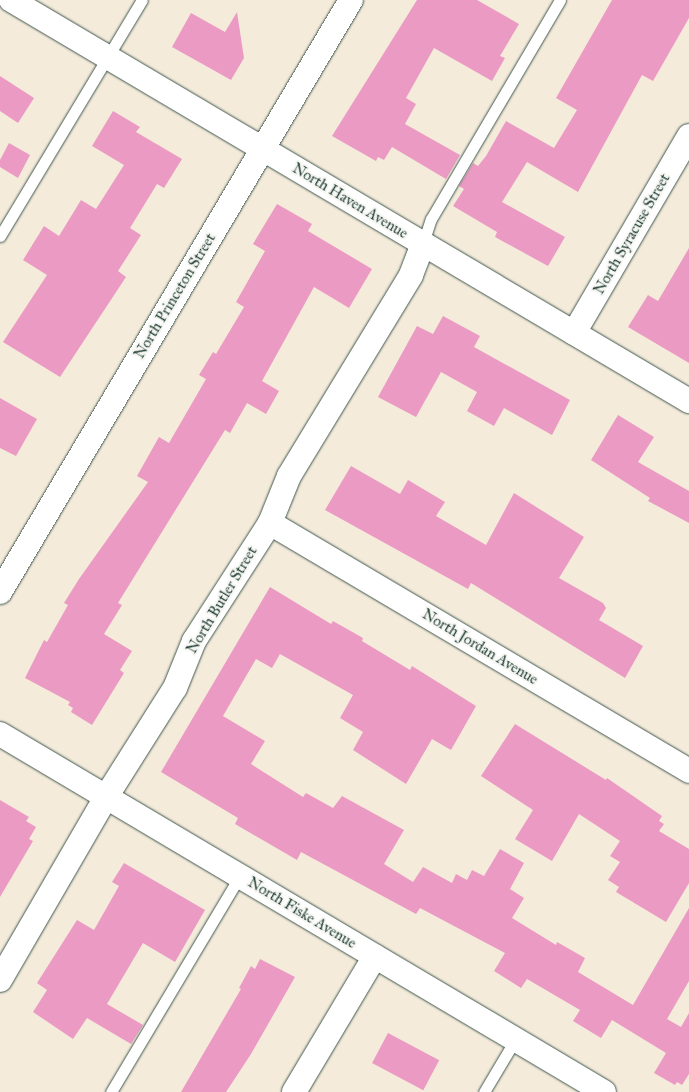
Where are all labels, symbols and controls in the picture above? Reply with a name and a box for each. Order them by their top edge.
street label: North Haven Avenue [289,159,411,243]
street label: North Syracuse Street [590,170,674,298]
street label: North Princeton Street [130,230,220,362]
street label: North Butler Street [183,543,261,657]
street label: North Jordan Avenue [419,605,541,689]
street label: North Fiske Avenue [245,874,359,952]

